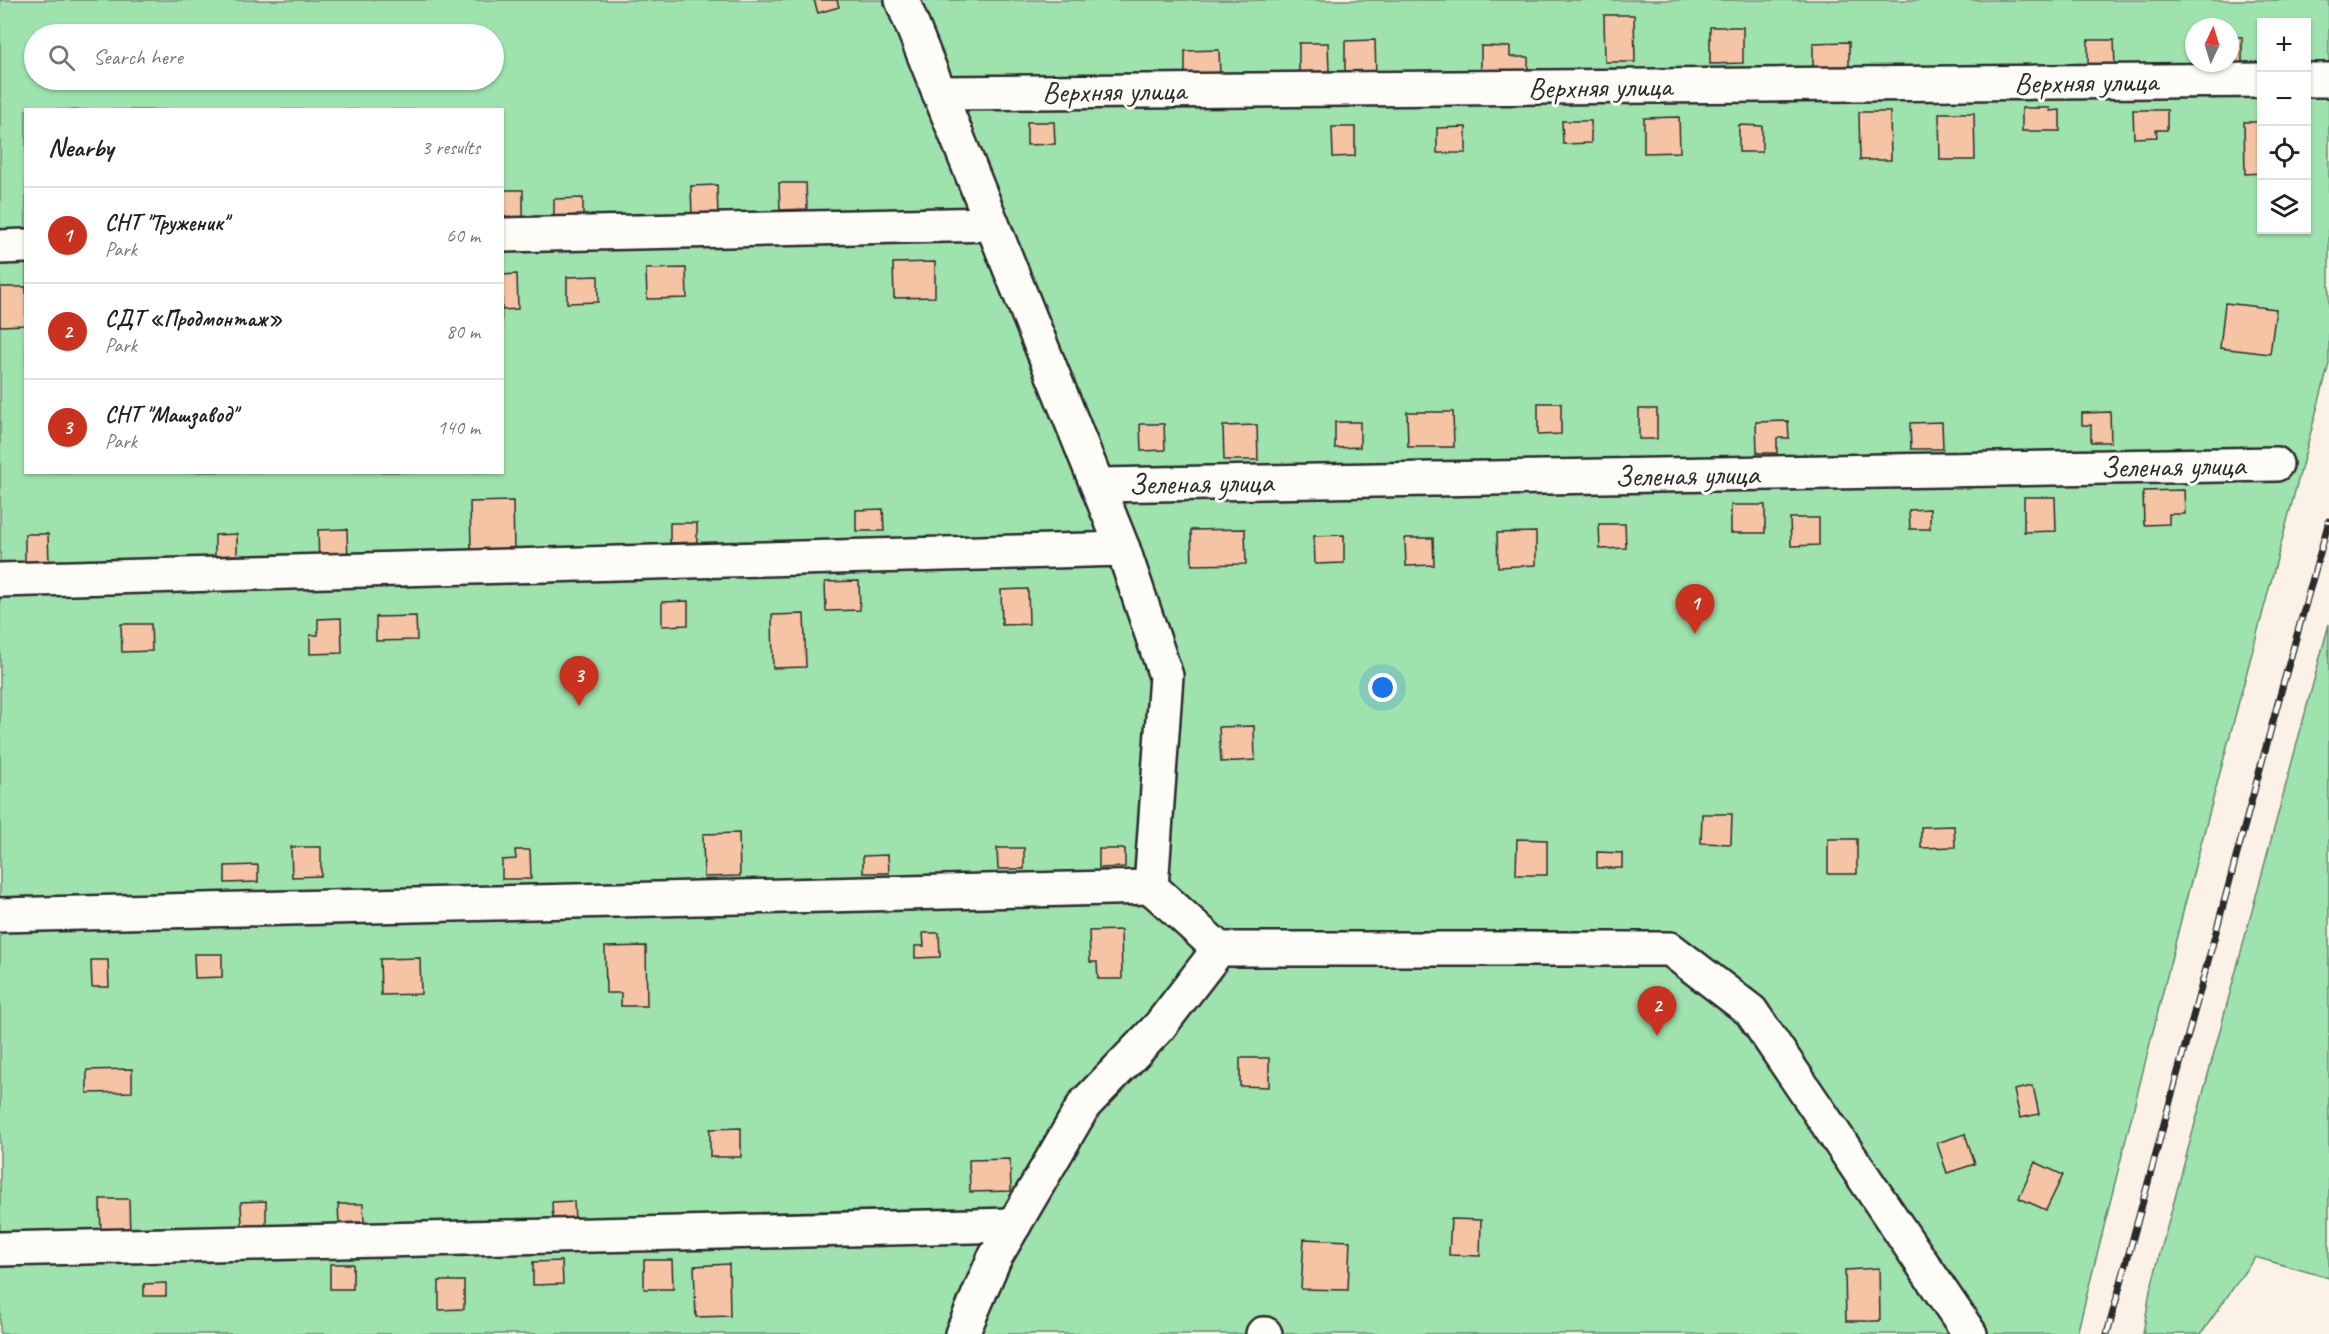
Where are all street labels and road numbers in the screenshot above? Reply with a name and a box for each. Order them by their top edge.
street label: Верхняя улица [2014,62,2161,102]
street label: Верхняя улица [1528,67,1675,107]
street label: Верхняя улица [1042,71,1189,111]
street label: Зеленая улица [2100,446,2248,486]
street label: Зеленая улица [1614,455,1762,495]
street label: Зеленая улица [1128,463,1276,503]

